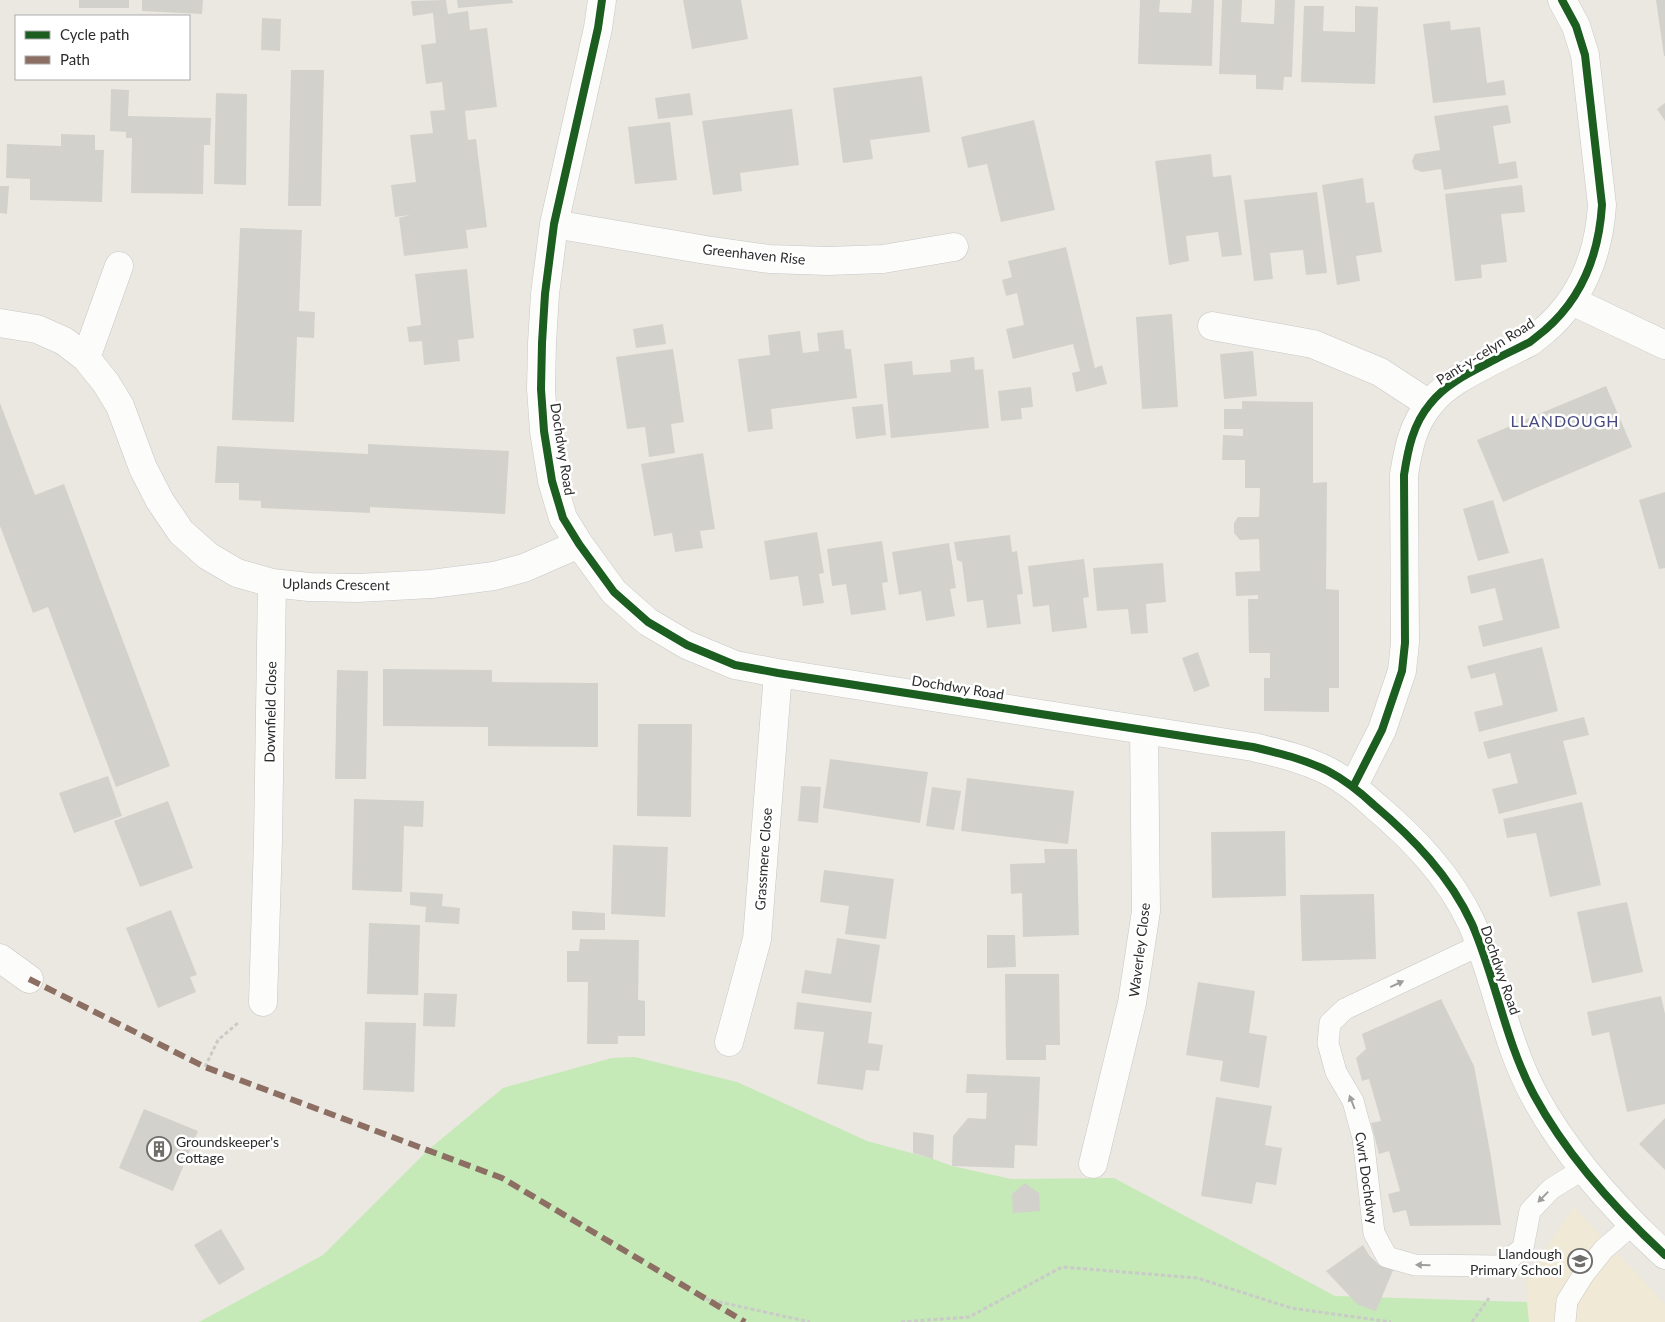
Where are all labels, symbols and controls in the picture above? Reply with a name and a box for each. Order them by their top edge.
legend [15,15,190,80]
text: Cycle path [60,25,129,43]
text: Path [60,50,90,68]
street label: Greenhaven Rise [702,240,806,268]
street label: Pant-y-celyn Road [1433,314,1537,388]
street label: Dochdwy Road [547,402,579,496]
district label: LLANDOUGH [1510,411,1620,430]
street label: Uplands Crescent [282,575,390,593]
street label: Downfield Close [261,661,279,763]
street label: Dochdwy Road [911,671,1005,703]
street label: Grassmere Close [751,807,775,911]
street label: Waverley Close [1125,902,1153,998]
street label: Dochdwy Road [1478,923,1524,1017]
one-way arrow [1390,980,1404,988]
one-way arrow [1348,1095,1356,1109]
street label: Cwrt Dochdwy [1352,1131,1382,1226]
place label: Groundskeeper's Cottage [176,1133,279,1166]
building icon: Groundskeeper's Cottage [146,1136,172,1162]
one-way arrow [1537,1191,1549,1203]
place label: Llandough Primary School [1470,1245,1562,1278]
school or university icon: Llandough Primary School [1567,1248,1593,1274]
one-way arrow [1415,1261,1431,1269]

